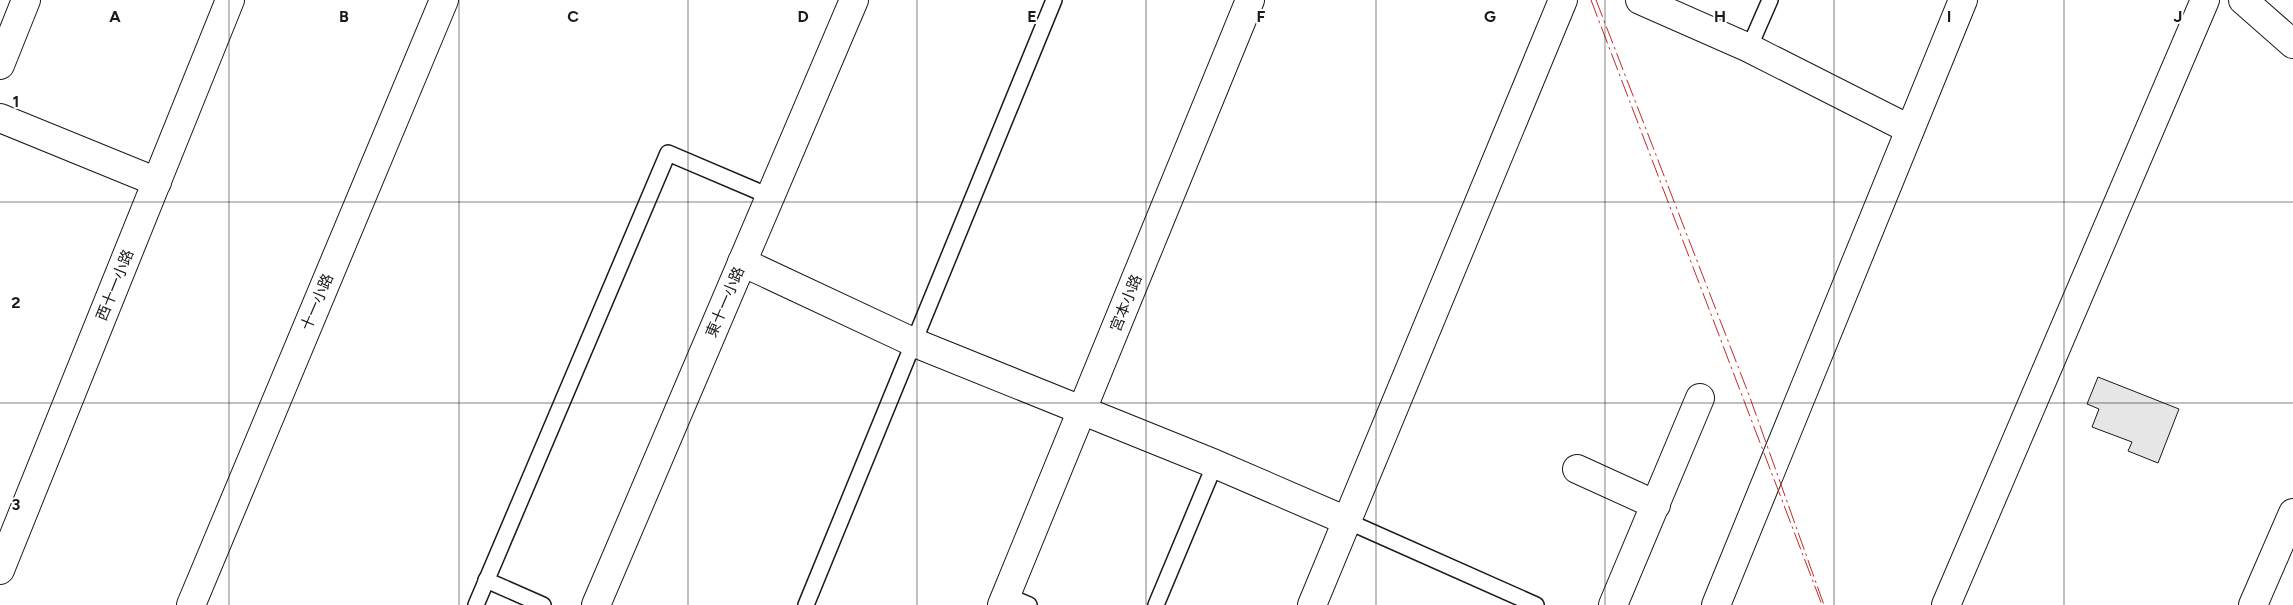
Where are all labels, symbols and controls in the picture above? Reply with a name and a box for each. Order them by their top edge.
text: A [109,7,121,26]
text: B [339,7,349,26]
text: C [567,7,579,26]
text: D [797,7,809,26]
text: E [1027,7,1037,26]
text: F [1257,7,1266,26]
text: G [1484,7,1496,26]
text: H [1714,7,1726,26]
text: I [1947,7,1951,26]
text: J [2174,7,2182,26]
text: 1 [13,92,19,111]
street label: 西十一小路 [93,247,137,323]
street label: 東十一小路 [702,264,748,340]
street label: 十一小路 [297,271,337,333]
street label: 宮本小路 [1106,272,1146,334]
text: 2 [11,293,21,312]
text: 3 [12,495,21,514]

